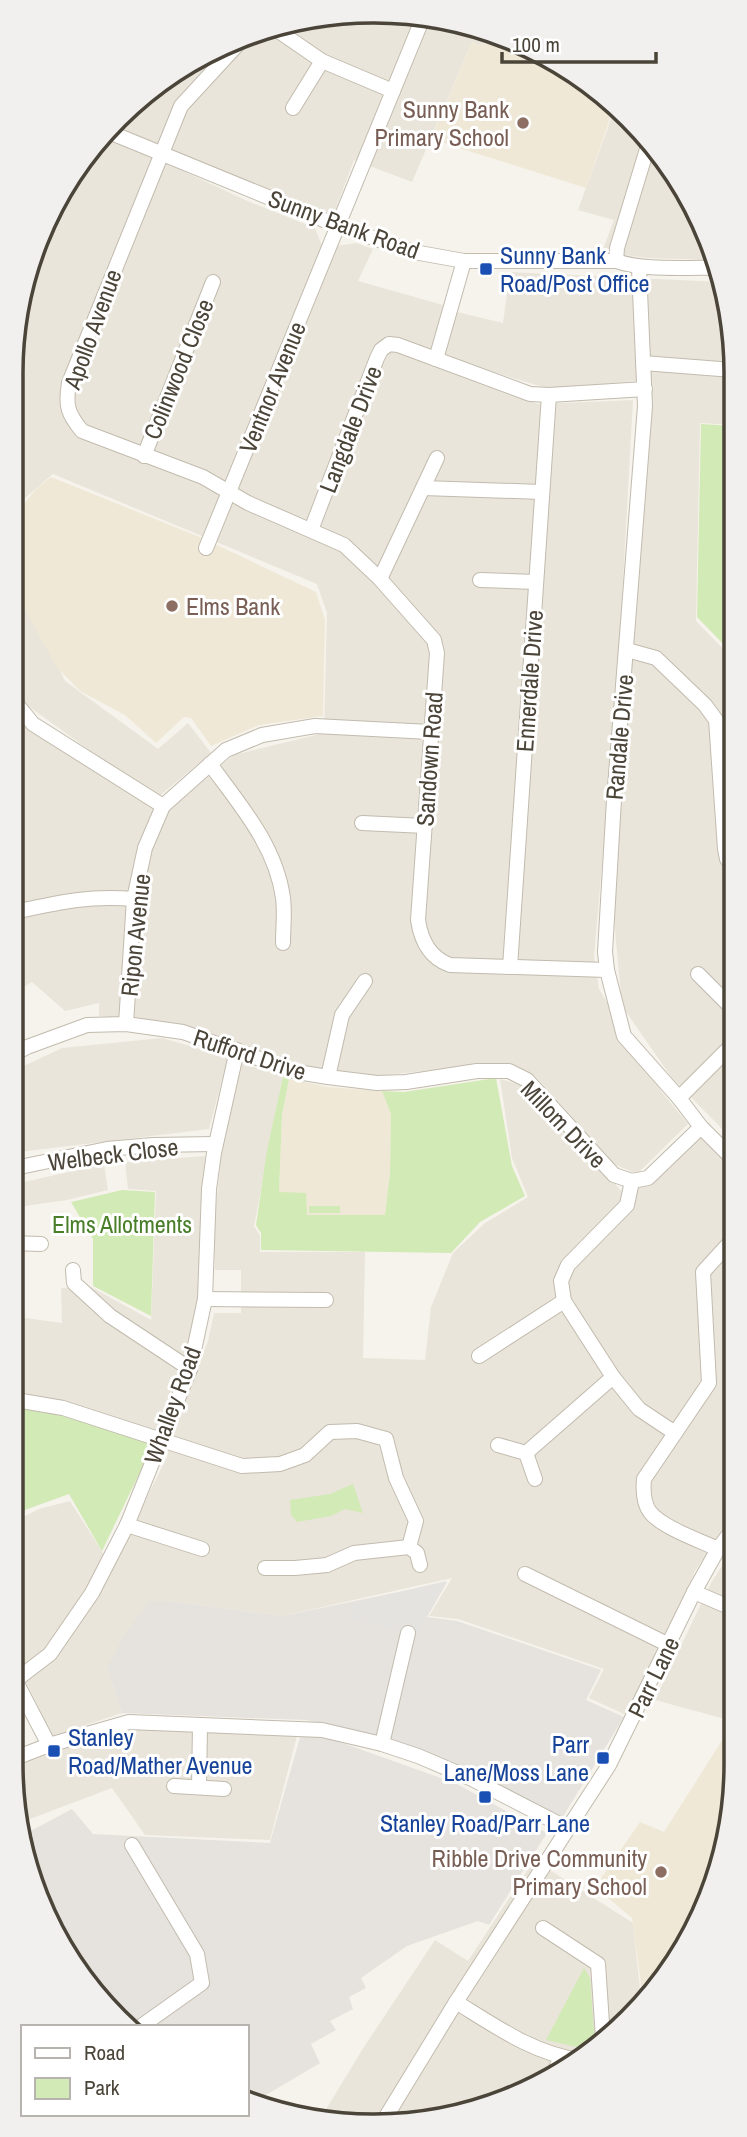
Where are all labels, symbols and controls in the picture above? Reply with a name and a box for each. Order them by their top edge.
scale bar [502,21,656,65]
text: 100 m [512,30,560,59]
place label: Sunny Bank Primary School [374,93,509,153]
marker: Sunny Bank Primary School [515,115,531,131]
street label: Sunny Bank Road [264,182,424,266]
place label: Sunny Bank Road/Post Office [500,239,650,299]
marker: Sunny Bank Road/Post Office [478,261,494,277]
street label: Apollo Avenue [55,265,128,394]
street label: Colinwood Close [135,294,221,444]
street label: Ventnor Avenue [231,317,313,457]
street label: Langdale Drive [311,361,389,497]
place label: Elms Bank [186,590,280,622]
marker: Elms Bank [164,598,180,614]
street label: Ennerdale Drive [508,609,550,753]
street label: Randale Drive [598,673,640,801]
street label: Sandown Road [408,691,450,827]
street label: Ripon Avenue [113,872,157,998]
street label: Rufford Drive [190,1021,310,1087]
street label: Millom Drive [514,1073,614,1175]
street label: Welbeck Close [46,1130,180,1178]
park label: Elms Allotments [52,1208,192,1240]
street label: Whalley Road [136,1342,208,1468]
street label: Parr Lane [620,1631,686,1723]
place label: Stanley Road/Mather Avenue [68,1721,253,1781]
place label: Parr Lane/Moss Lane [443,1728,589,1788]
marker: Stanley Road/Mather Avenue [46,1743,62,1759]
marker: Parr Lane/Moss Lane [595,1750,611,1766]
marker: Stanley Road/Parr Lane [477,1789,493,1805]
place label: Stanley Road/Parr Lane [380,1807,590,1839]
place label: Ribble Drive Community Primary School [432,1842,647,1902]
marker: Ribble Drive Community Primary School [653,1864,669,1880]
legend [21,2025,248,2116]
text: Road [84,2038,125,2067]
text: Park [84,2073,120,2102]

